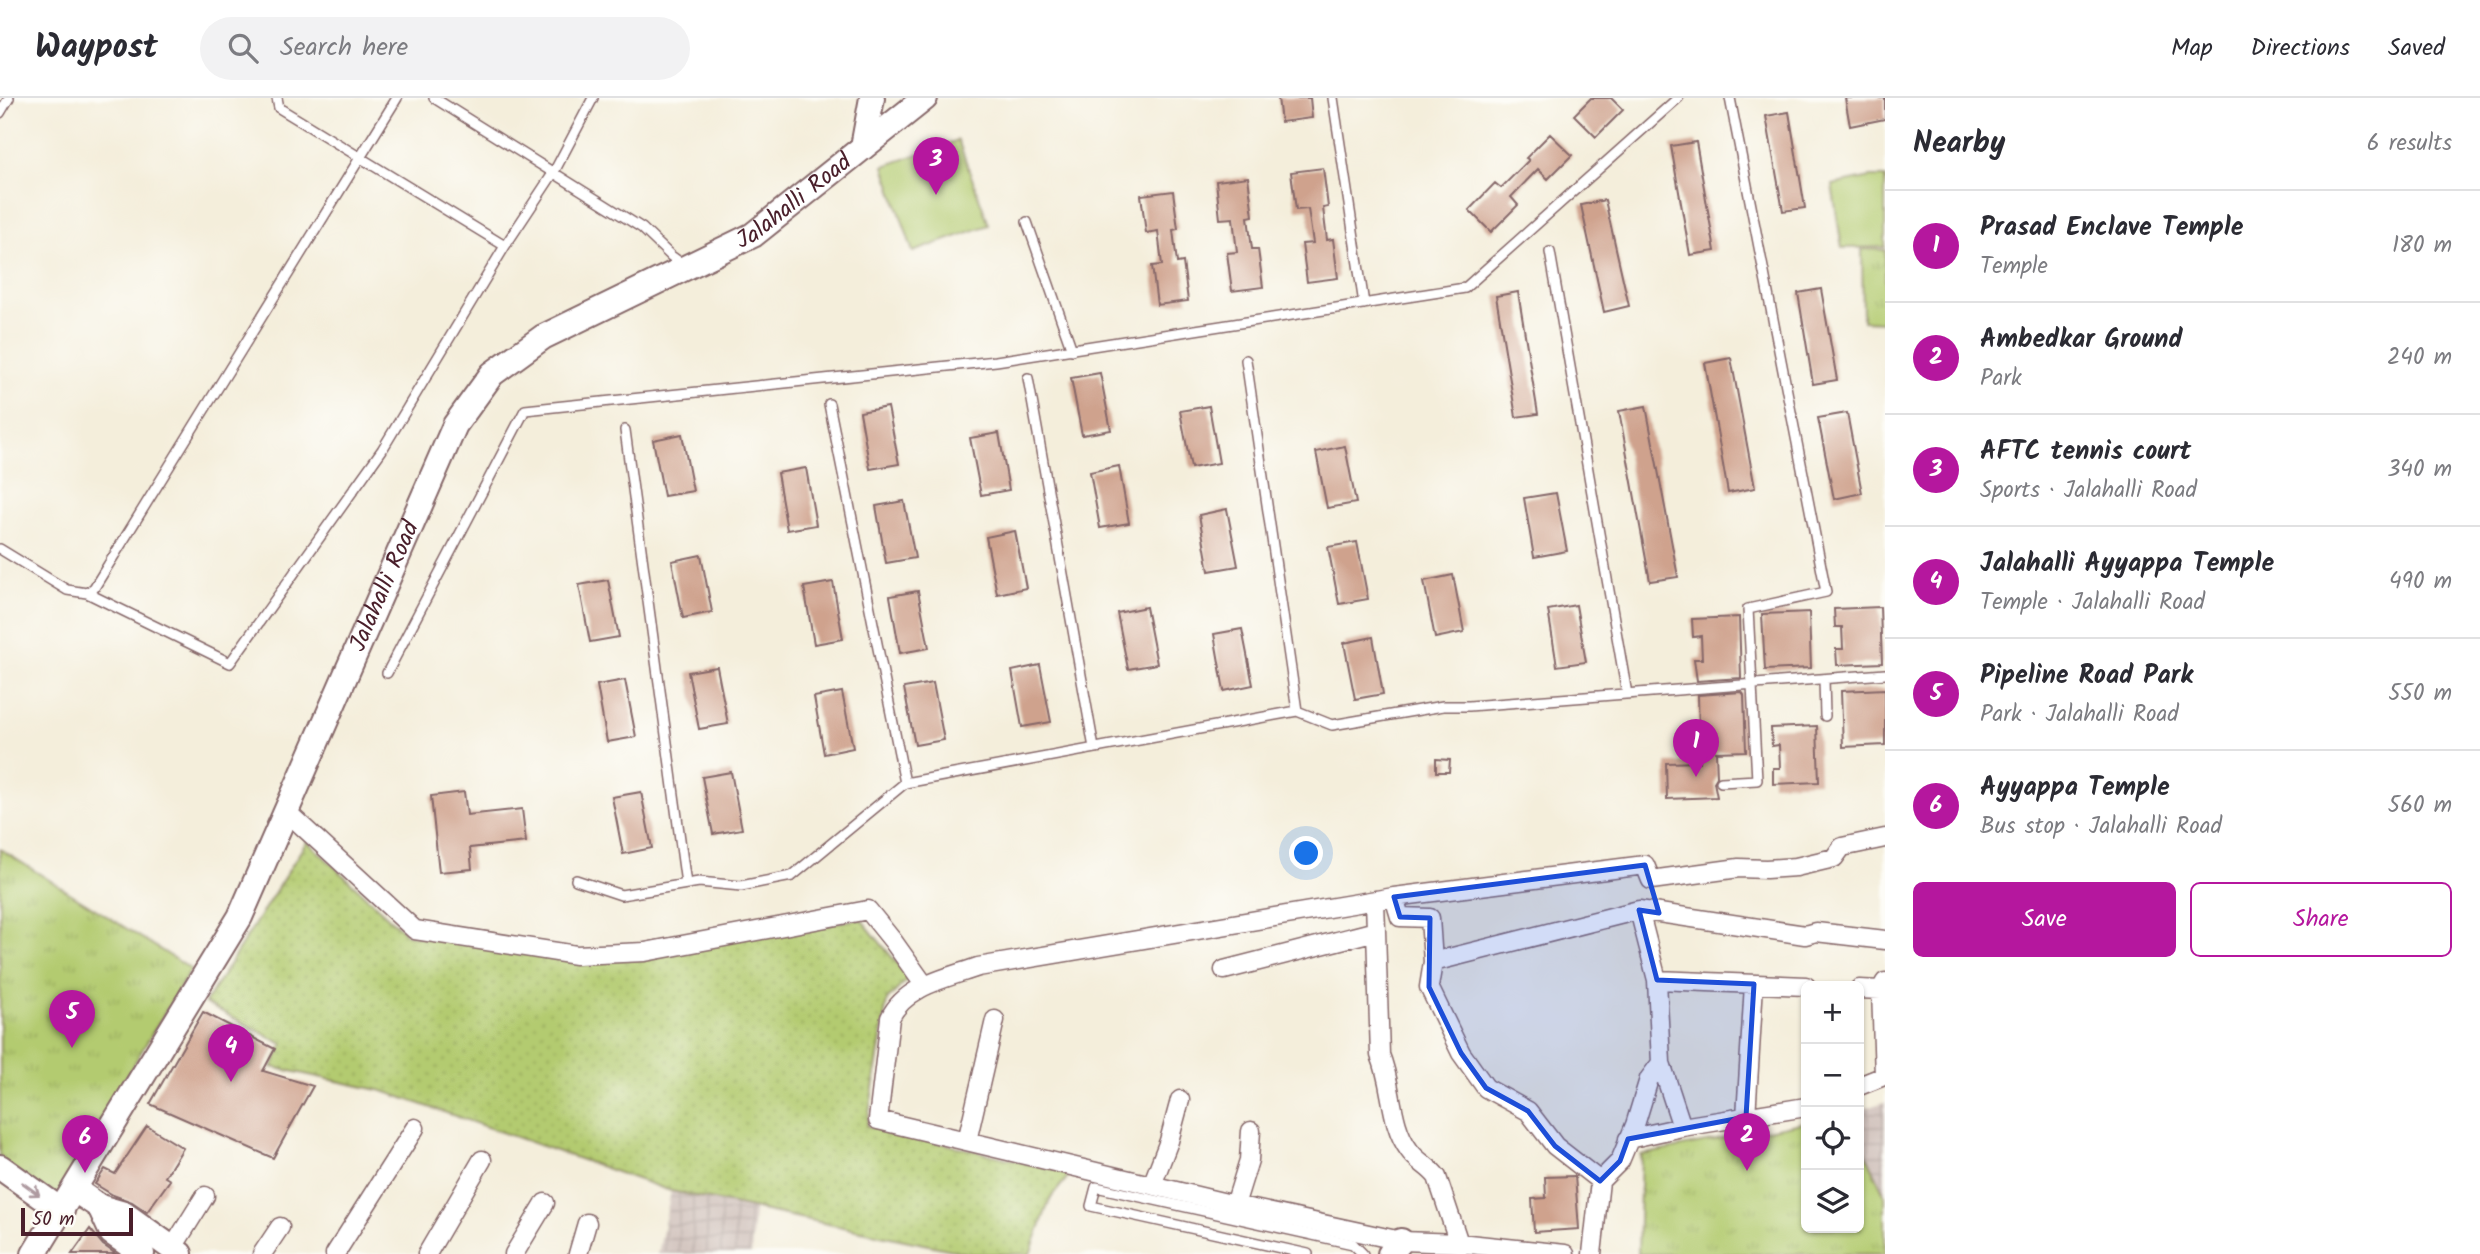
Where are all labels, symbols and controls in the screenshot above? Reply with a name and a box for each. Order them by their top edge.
search box [200,17,690,80]
text: Waypost [35,22,158,75]
text: Search here [280,27,408,69]
icon: search [224,29,262,67]
text: Map [2171,29,2213,68]
text: Directions [2251,29,2350,68]
text: Saved [2388,29,2445,68]
text: Nearby [1913,120,2005,168]
text: 6 results [2367,126,2452,162]
pin: 3 [913,137,959,195]
street label: Jalahalli Road [729,143,861,260]
text: Prasad Enclave Temple [1980,207,2243,249]
text: 1 [1933,228,1939,264]
text: 180 m [2392,228,2452,264]
text: Temple [1980,249,2048,285]
text: Ambedkar Ground [1980,319,2182,361]
text: 2 [1929,340,1943,376]
text: 240 m [2387,340,2452,376]
text: Park [1980,361,2022,397]
text: AFTC tennis court [1980,431,2191,473]
text: 3 [1930,452,1942,488]
text: 340 m [2387,452,2452,488]
text: Sports · Jalahalli Road [1980,473,2197,509]
street label: Jalahalli Road [339,514,431,658]
text: Jalahalli Ayyappa Temple [1980,543,2274,585]
text: 4 [1930,564,1942,600]
text: 490 m [2389,564,2452,600]
text: Temple · Jalahalli Road [1980,585,2205,621]
text: Pipeline Road Park [1980,655,2193,697]
text: 5 [1930,676,1942,712]
text: 550 m [2388,676,2452,712]
text: Park · Jalahalli Road [1980,697,2179,733]
pin: 1 [1673,719,1719,777]
text: Ayyappa Temple [1980,767,2170,809]
text: 6 [1930,788,1942,824]
text: 560 m [2388,788,2452,824]
text: Bus stop · Jalahalli Road [1980,809,2222,845]
your location [1289,836,1323,870]
button: Save [1913,882,2176,957]
button: Share [2190,882,2452,957]
map controls [1801,981,1864,1233]
button: + [1801,981,1864,1044]
pin: 5 [49,990,95,1048]
pin: 4 [208,1024,254,1082]
button: − [1801,1044,1864,1107]
button: locate [1801,1107,1864,1170]
pin: 2 [1724,1113,1770,1171]
pin: 6 [62,1115,108,1173]
button: layers [1801,1170,1864,1233]
one-way arrow [21,1182,40,1196]
scale bar [21,1205,133,1237]
text: 50 m [32,1205,74,1235]

